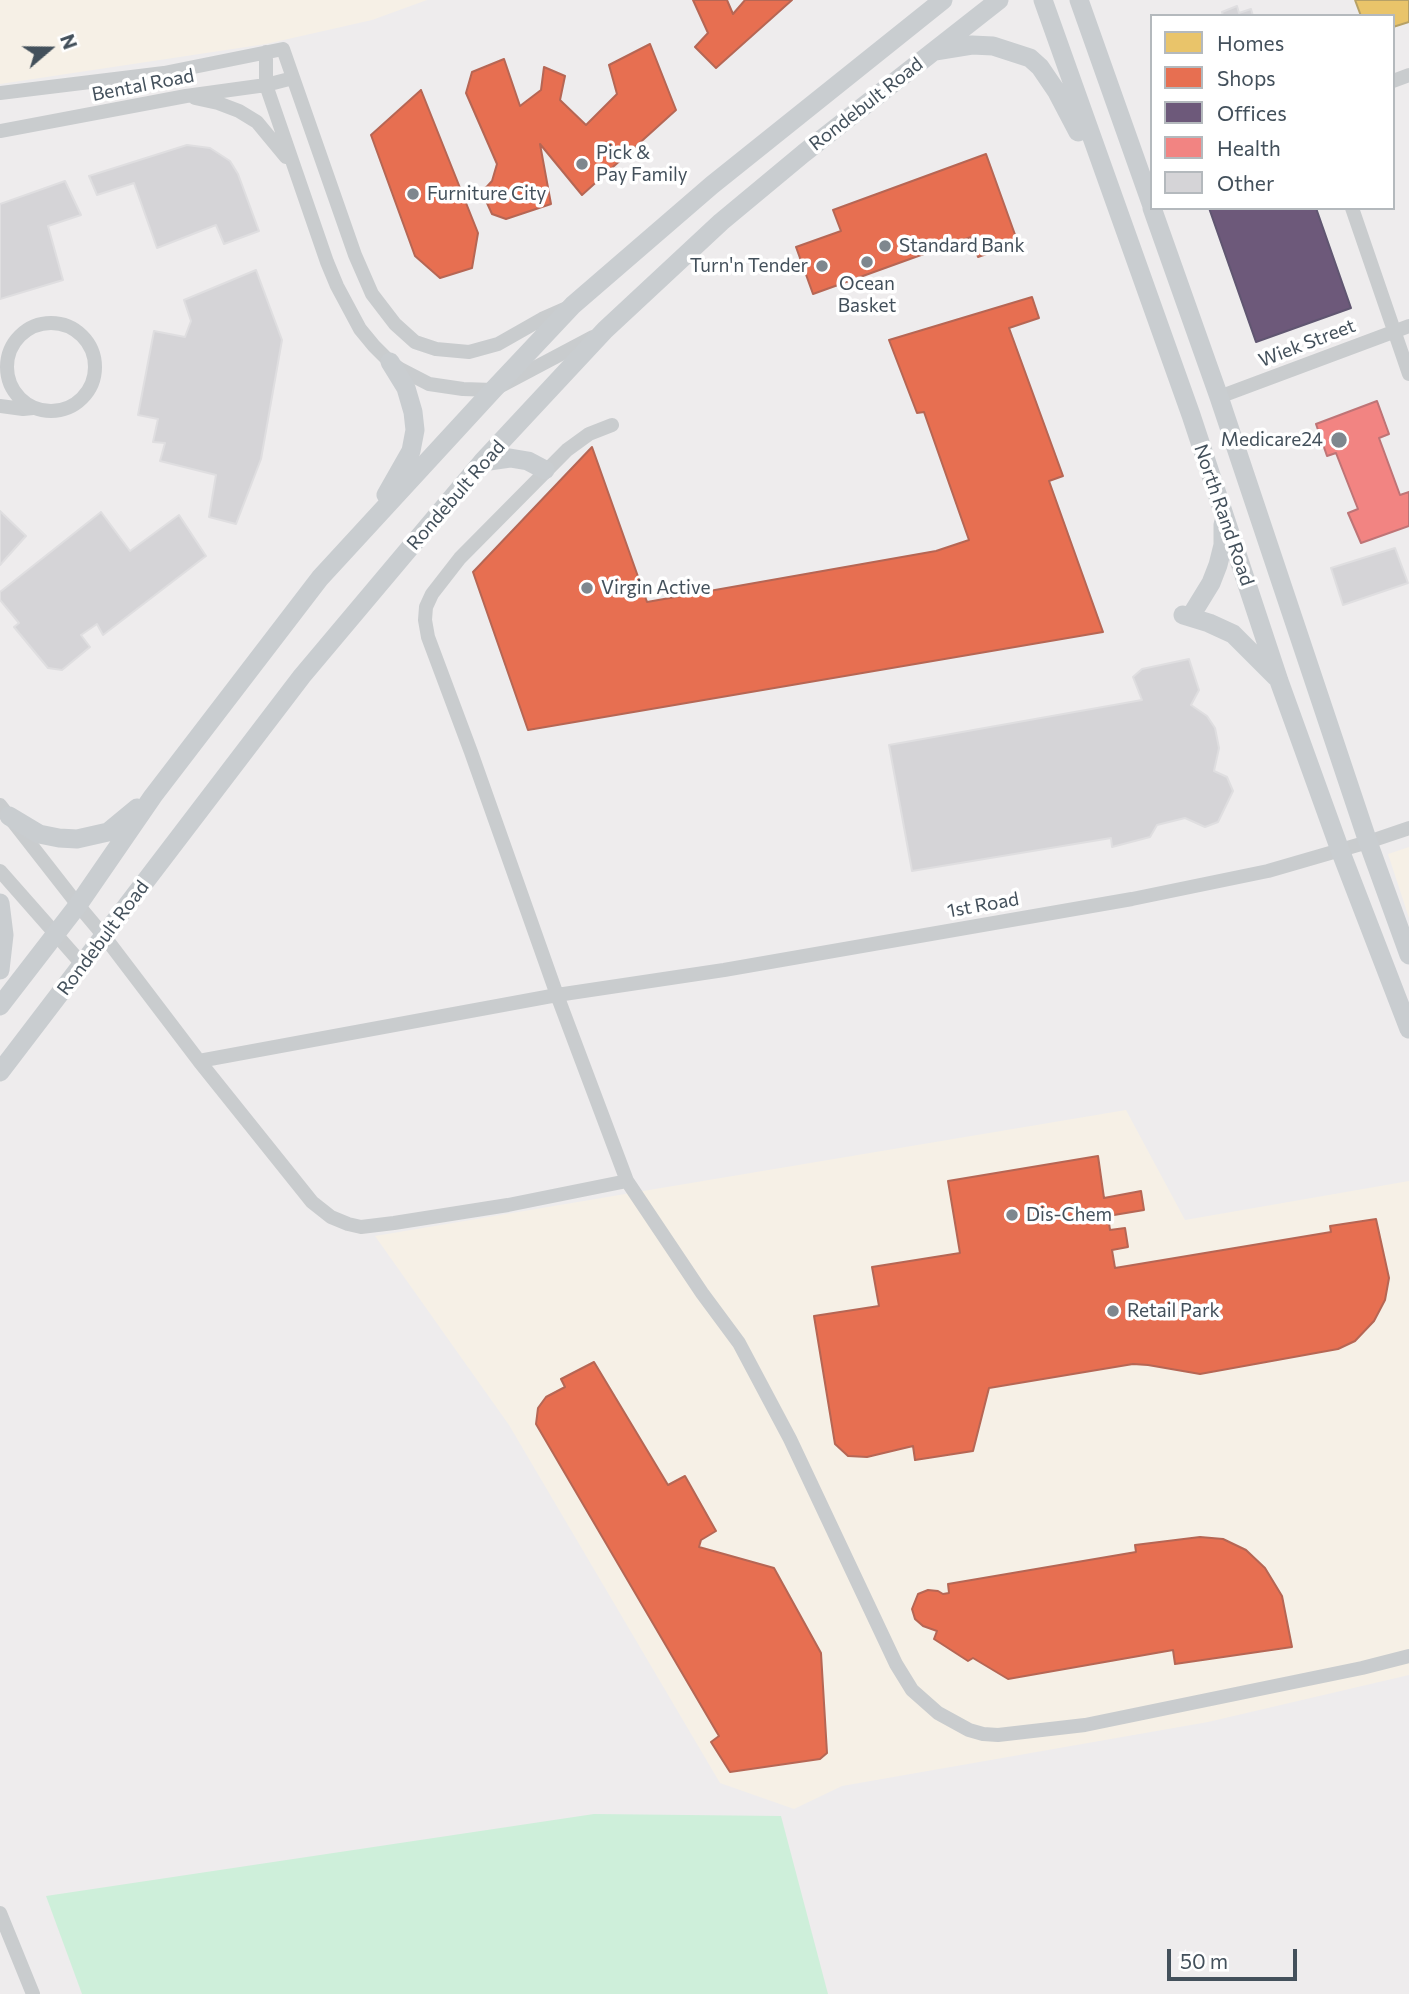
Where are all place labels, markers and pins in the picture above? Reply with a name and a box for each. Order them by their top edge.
place label: Pick & Pay Family [596,142,688,186]
marker: Pick & Pay Family [574,156,590,172]
place label: Furniture City [427,183,546,205]
marker: Furniture City [405,186,421,202]
place label: Standard Bank [899,235,1025,257]
marker: Standard Bank [877,238,893,254]
marker: Ocean Basket [859,254,875,270]
place label: Turn'n Tender [690,255,808,277]
marker: Turn'n Tender [814,258,830,274]
place label: Ocean Basket [838,273,896,317]
place label: Medicare24 [1221,429,1323,451]
marker: Medicare24 [1329,430,1349,450]
place label: Virgin Active [601,577,710,599]
marker: Virgin Active [579,580,595,596]
place label: Dis-Chem [1026,1204,1112,1226]
marker: Dis-Chem [1004,1207,1020,1223]
place label: Retail Park [1127,1300,1220,1322]
marker: Retail Park [1105,1303,1121,1319]

